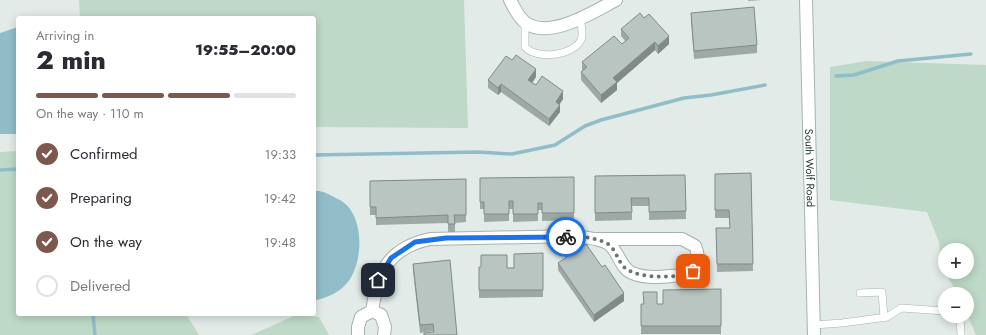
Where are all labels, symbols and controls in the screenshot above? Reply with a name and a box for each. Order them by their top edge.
text: Arriving in [36,26,94,45]
text: 19:55–20:00 [195,39,296,61]
text: 2 min [36,41,106,79]
text: On the way · 110 m [36,104,144,123]
street label: South Wolf Road [801,129,819,207]
icon: check [36,143,58,165]
text: Confirmed [70,143,138,165]
text: 19:33 [265,145,296,164]
icon: check [36,187,58,209]
text: Preparing [70,187,132,209]
text: 19:42 [264,189,296,208]
courier [546,217,586,257]
icon: bike [555,226,577,248]
icon: check [36,231,58,253]
text: On the way [70,231,142,253]
text: 19:48 [264,233,296,252]
map controls [938,243,974,323]
button: + [938,243,974,279]
pin [676,254,710,288]
icon: bag [682,260,704,282]
pin [361,263,395,297]
icon: home [367,269,389,291]
text: Delivered [70,275,131,297]
button: − [938,287,974,323]

